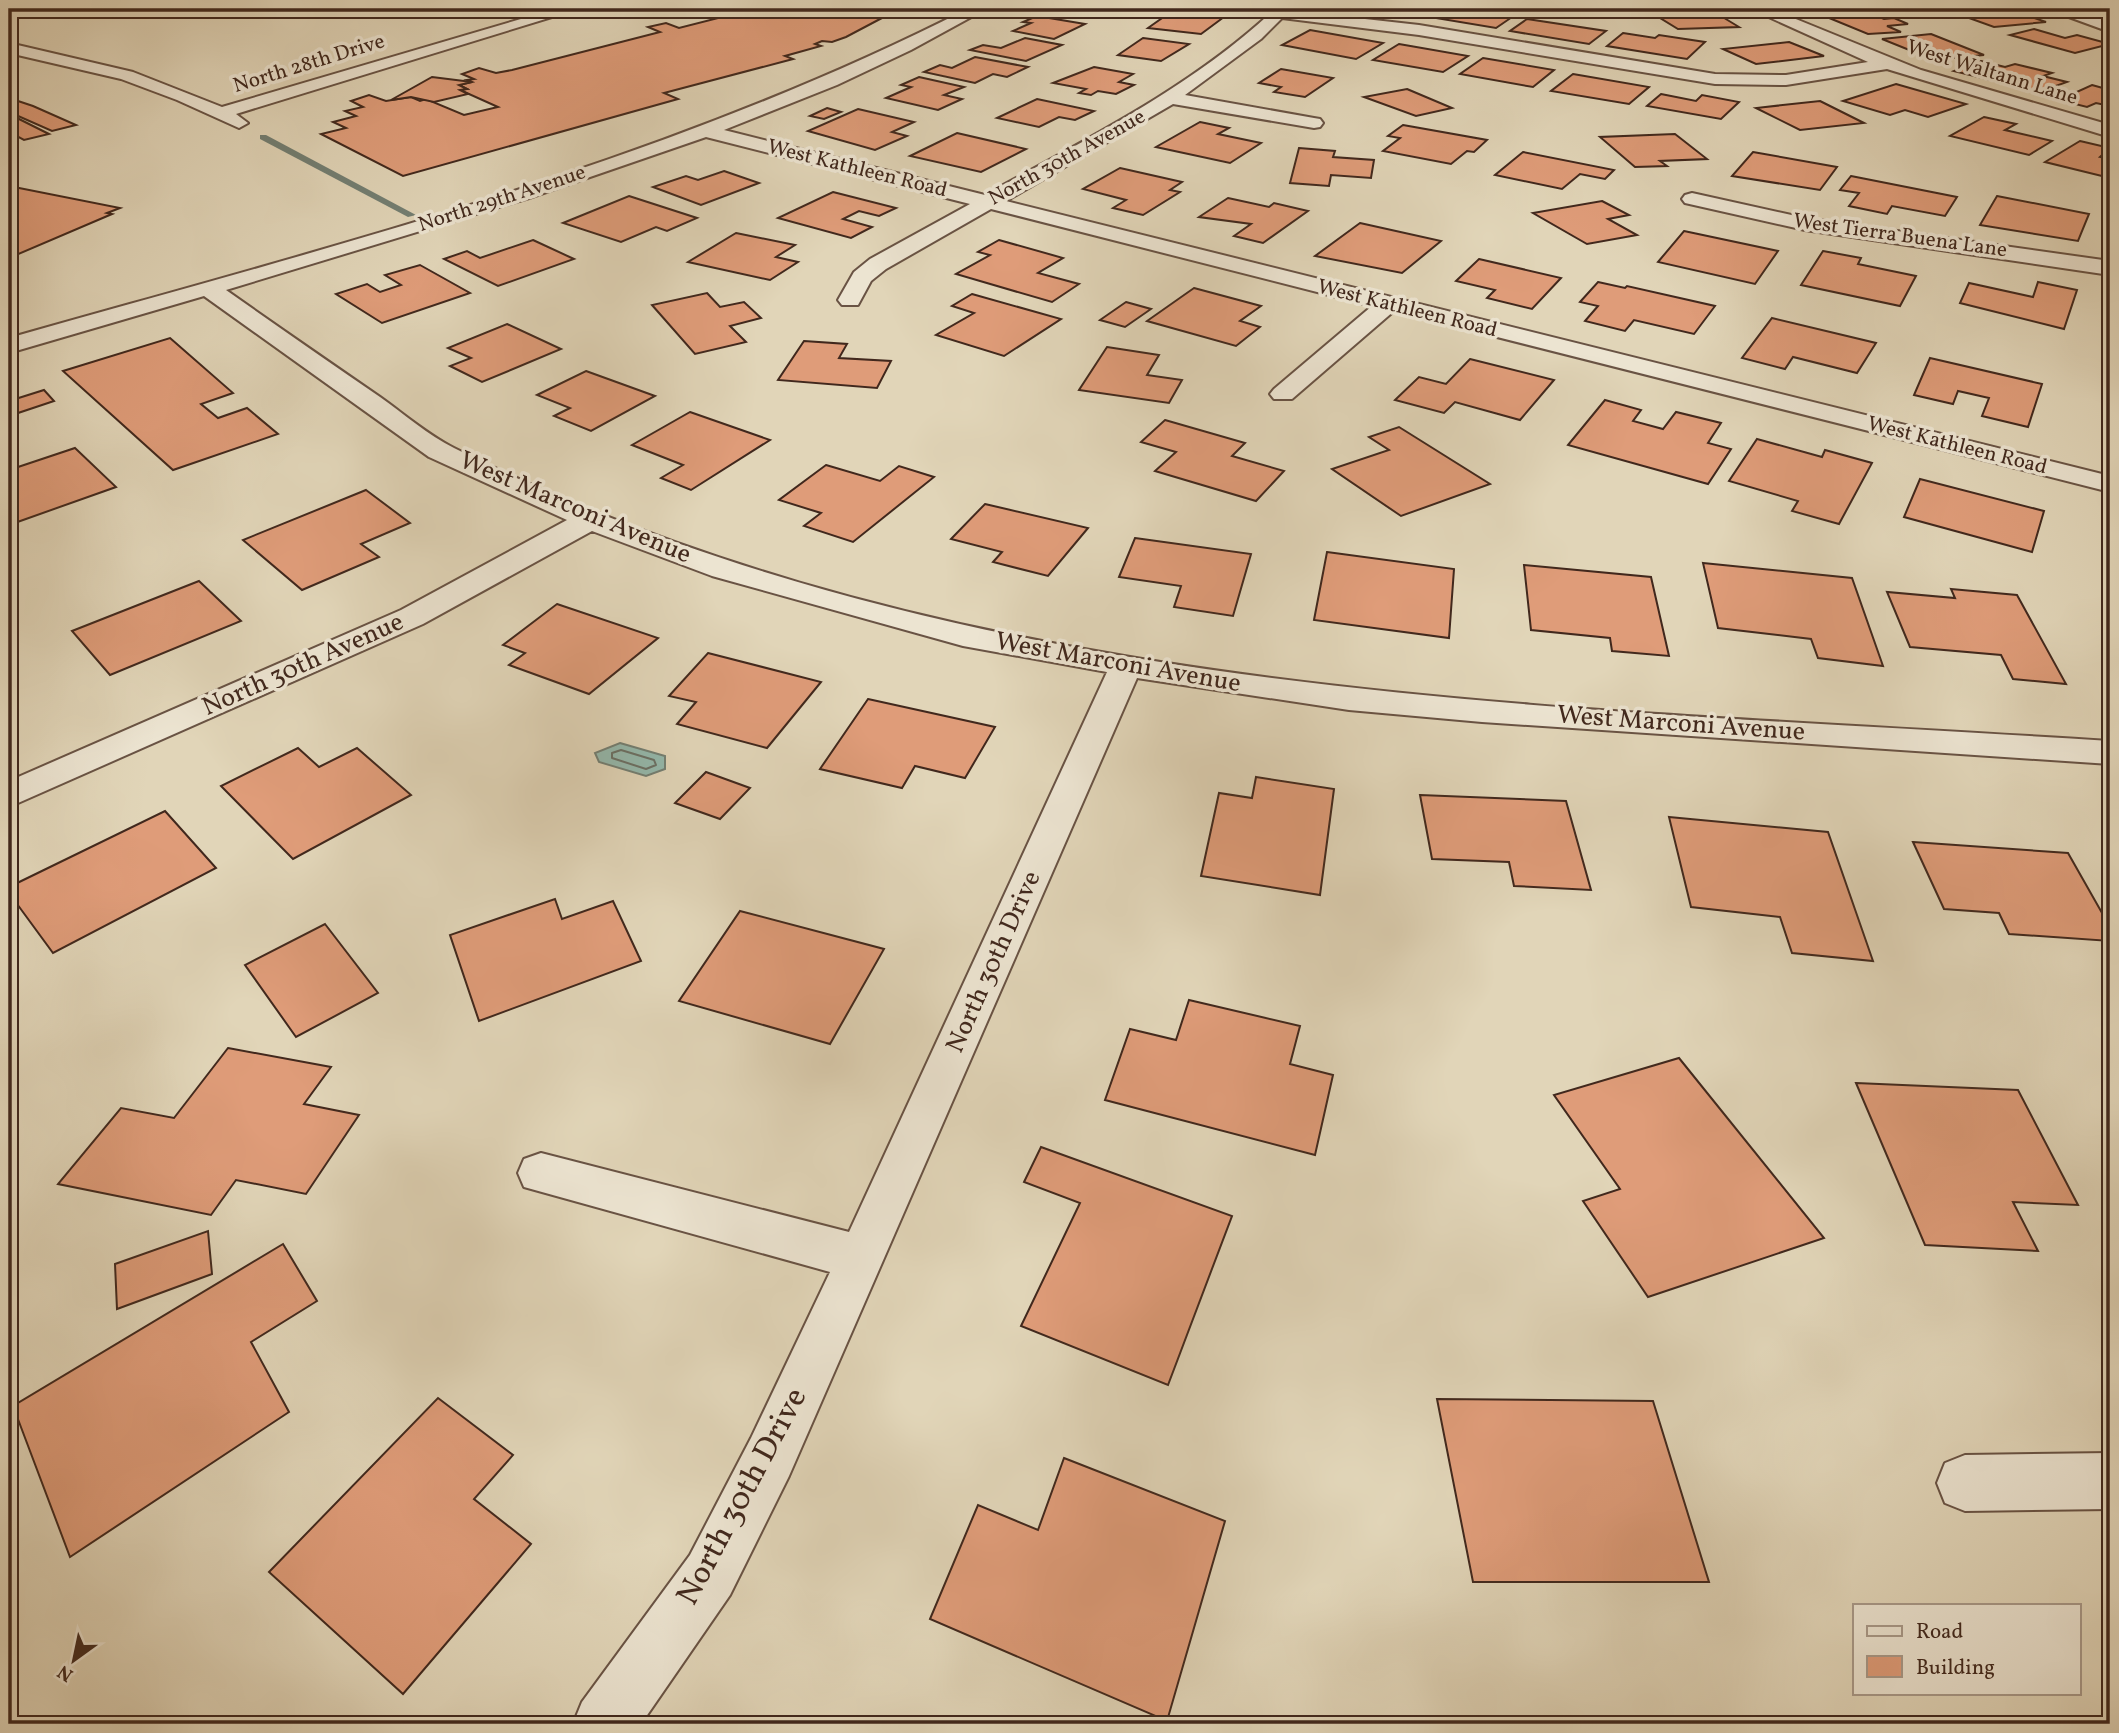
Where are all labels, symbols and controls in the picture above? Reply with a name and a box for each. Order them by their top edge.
street label: North 28th Drive [230,27,388,101]
street label: West Waltann Lane [1903,33,2081,113]
street label: North 30th Avenue [983,103,1151,213]
street label: West Kathleen Road [764,133,950,205]
street label: North 29th Avenue [415,158,589,240]
street label: West Tierra Buena Lane [1791,207,2009,265]
street label: West Kathleen Road [1314,273,1500,345]
street label: West Kathleen Road [1864,410,2050,482]
street label: West Marconi Avenue [453,443,697,573]
street label: North 30th Avenue [196,604,410,726]
street label: West Marconi Avenue [992,624,1244,702]
street label: West Marconi Avenue [1556,697,1806,751]
street label: North 30th Drive [938,865,1050,1059]
street label: North 30th Drive [667,1380,819,1614]
legend [1853,1604,2080,1694]
text: Road [1916,1618,1963,1647]
north arrow [38,1624,108,1694]
text: Building [1916,1654,1995,1683]
text: N [53,1658,79,1687]

